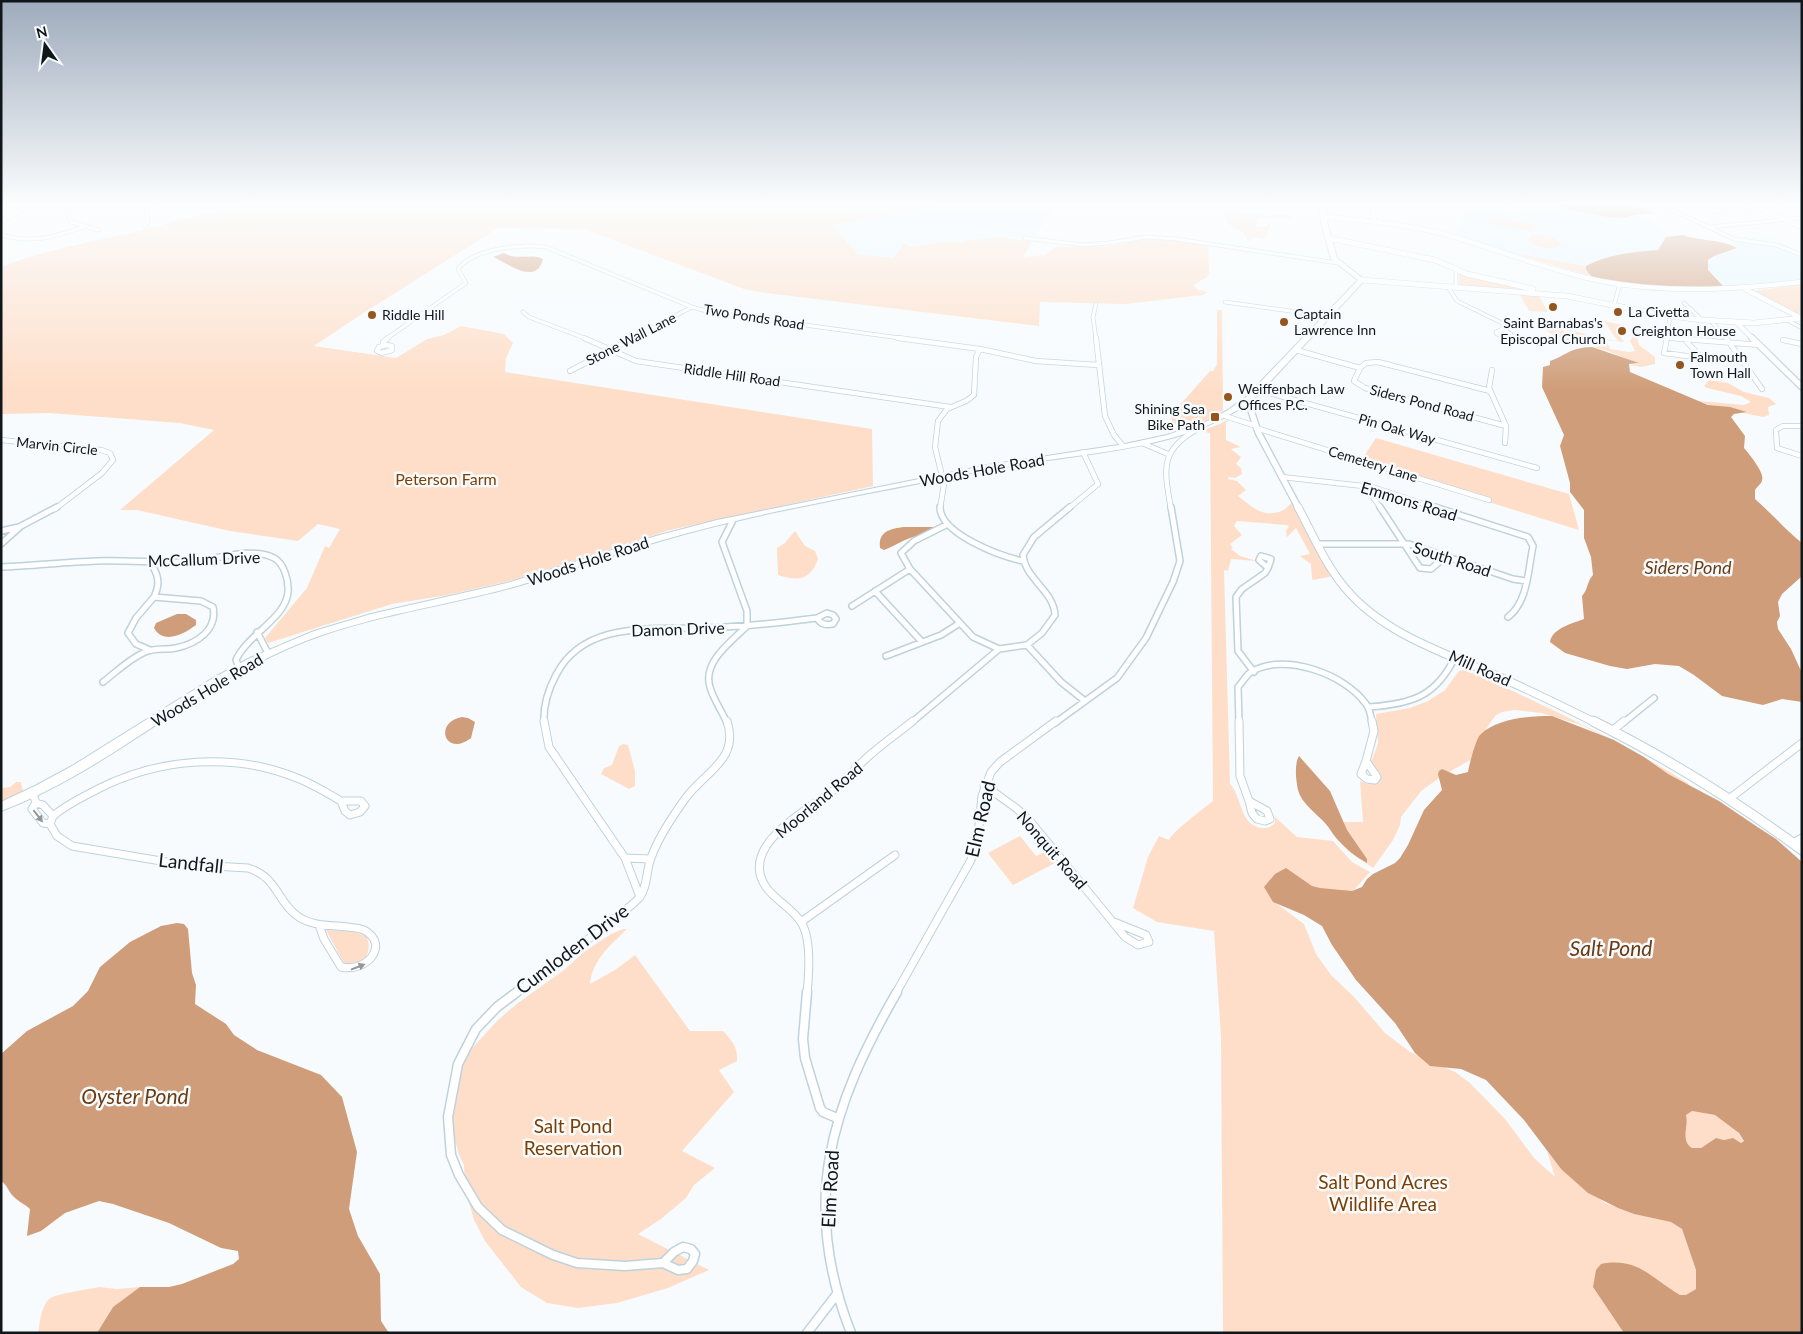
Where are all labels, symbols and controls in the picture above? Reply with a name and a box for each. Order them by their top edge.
north arrow [20,20,70,70]
text: N [34,22,49,41]
street label: Two Ponds Road [702,300,806,333]
marker: Saint Barnabas's Episcopal Church [1547,301,1559,313]
place label: La Civetta [1628,303,1689,320]
place label: Captain Lawrence Inn [1294,305,1376,338]
place label: Riddle Hill [382,306,445,323]
marker: La Civetta [1612,306,1624,318]
marker: Riddle Hill [366,309,378,321]
street label: Stone Wall Lane [583,309,679,369]
place label: Saint Barnabas's Episcopal Church [1500,314,1606,347]
marker: Captain Lawrence Inn [1278,316,1290,328]
place label: Creighton House [1632,322,1736,339]
marker: Creighton House [1616,325,1628,337]
place label: Falmouth Town Hall [1690,348,1751,381]
street label: Riddle Hill Road [683,359,781,390]
marker: Falmouth Town Hall [1674,359,1686,371]
place label: Weiffenbach Law Offices P.C. [1238,380,1345,413]
street label: Siders Pond Road [1368,380,1476,425]
marker: Weiffenbach Law Offices P.C. [1222,391,1234,403]
place label: Shining Sea Bike Path [1135,400,1205,433]
street label: Pin Oak Way [1357,409,1438,448]
marker: Shining Sea Bike Path [1209,411,1221,423]
street label: Marvin Circle [16,433,99,458]
street label: Cemetery Lane [1326,442,1420,485]
street label: Woods Hole Road [918,449,1046,490]
park label: Peterson Farm [395,469,497,488]
street label: Emmons Road [1359,477,1460,524]
street label: Woods Hole Road [525,532,651,589]
street label: South Road [1411,537,1494,580]
street label: McCallum Drive [147,547,261,570]
water label: Siders Pond [1645,556,1732,578]
street label: Damon Drive [631,617,725,640]
street label: Mill Road [1446,645,1514,690]
street label: Woods Hole Road [148,649,266,730]
street label: Moorland Road [771,758,866,842]
street label: Elm Road [960,778,999,859]
street label: Nonquit Road [1013,807,1091,893]
one-way arrow [32,809,43,822]
street label: Landfall [157,848,225,877]
street label: Cumloden Drive [511,899,633,999]
water label: Salt Pond [1570,935,1652,960]
one-way arrow [351,963,366,971]
water label: Oyster Pond [81,1083,189,1108]
park label: Salt Pond Reservation [524,1114,622,1159]
street label: Elm Road [816,1149,843,1229]
park label: Salt Pond Acres Wildlife Area [1318,1170,1448,1215]

